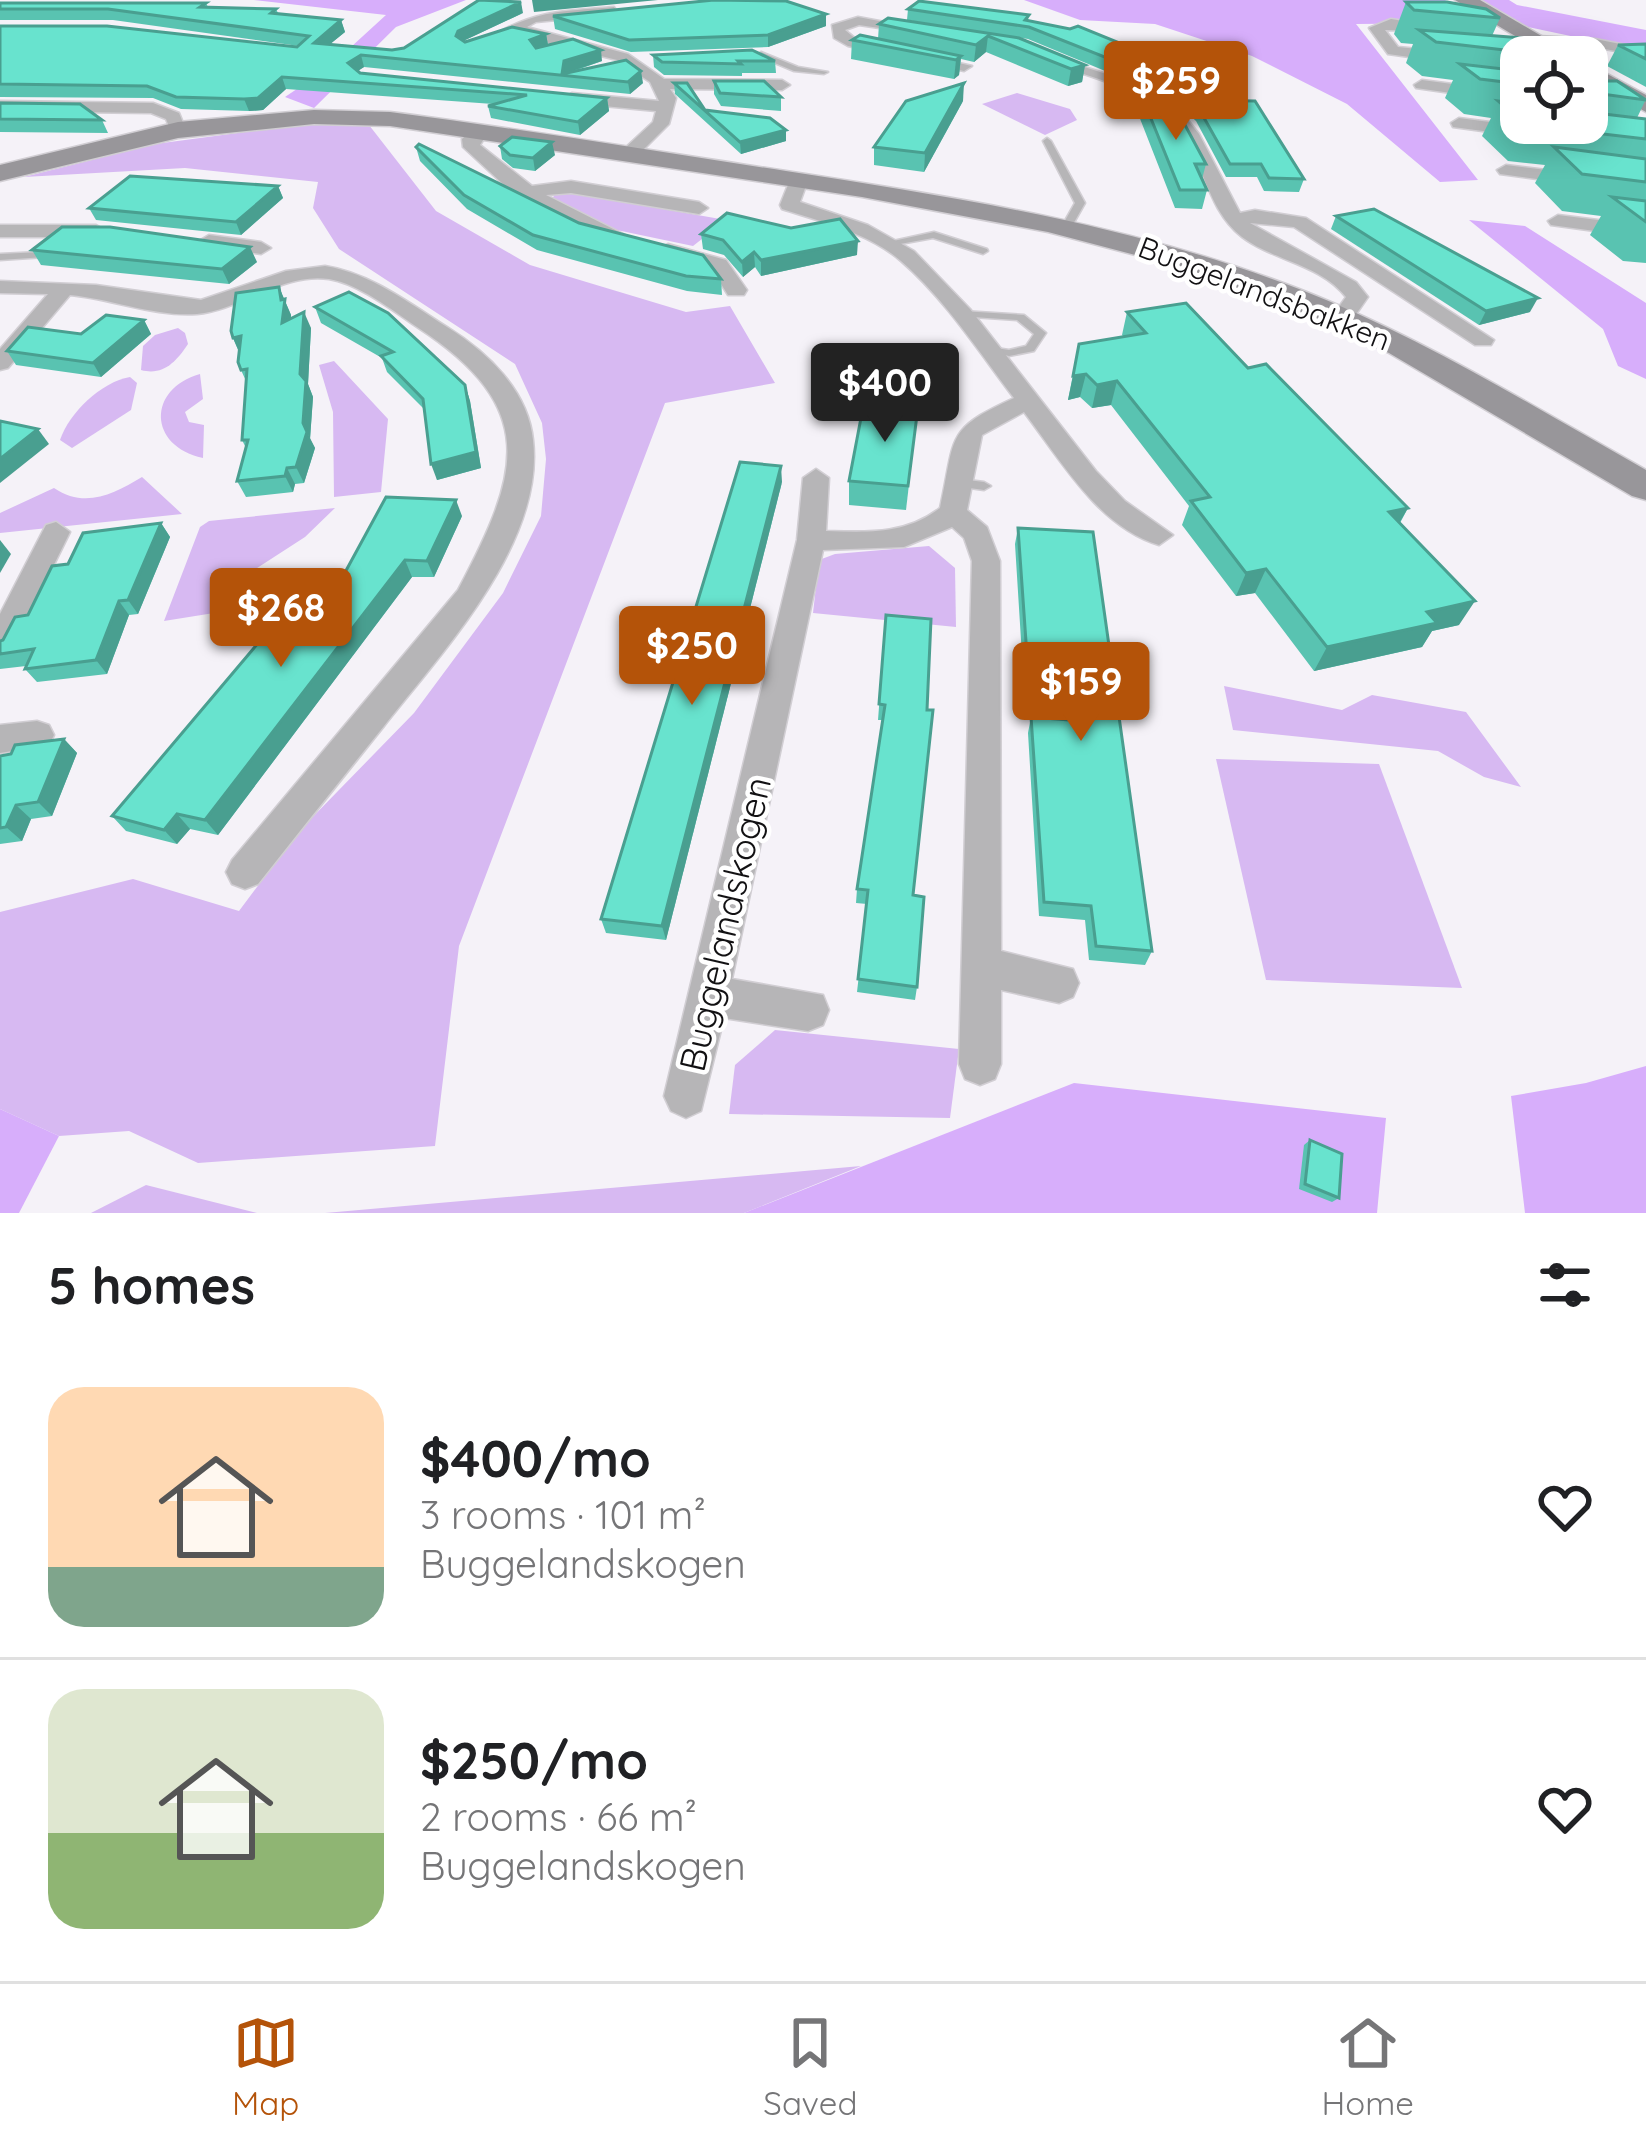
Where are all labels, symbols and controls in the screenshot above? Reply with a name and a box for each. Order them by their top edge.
map controls [1500,36,1608,144]
button: locate [1500,36,1608,144]
pin: $259 [1105,41,1247,143]
text: $259 [1131,55,1221,104]
street label: Buggelandsbakken [1133,228,1396,359]
pin: $400 [814,343,956,445]
text: $400 [838,357,932,406]
pin: $268 [210,568,352,670]
text: $268 [237,582,325,631]
pin: $250 [621,606,763,708]
text: $250 [646,620,738,669]
pin: $159 [1010,642,1152,744]
text: $159 [1039,656,1123,705]
street label: Buggelandskogen [669,772,780,1076]
icon: filters [1532,1252,1598,1318]
text: 5 homes [48,1253,255,1317]
text: $400/mo [420,1426,651,1490]
icon: home [144,1435,288,1579]
icon: heart [1532,1474,1598,1540]
text: 3 rooms · 101 m² [420,1490,706,1539]
text: Buggelandskogen [420,1539,746,1588]
text: $250/mo [420,1728,648,1792]
icon: home [144,1737,288,1881]
icon: heart [1532,1776,1598,1842]
text: 2 rooms · 66 m² [420,1792,697,1841]
text: Buggelandskogen [420,1841,746,1890]
tab: Map [232,2010,299,2123]
tab: Saved [763,2010,857,2123]
tab: Home [1322,2010,1414,2123]

